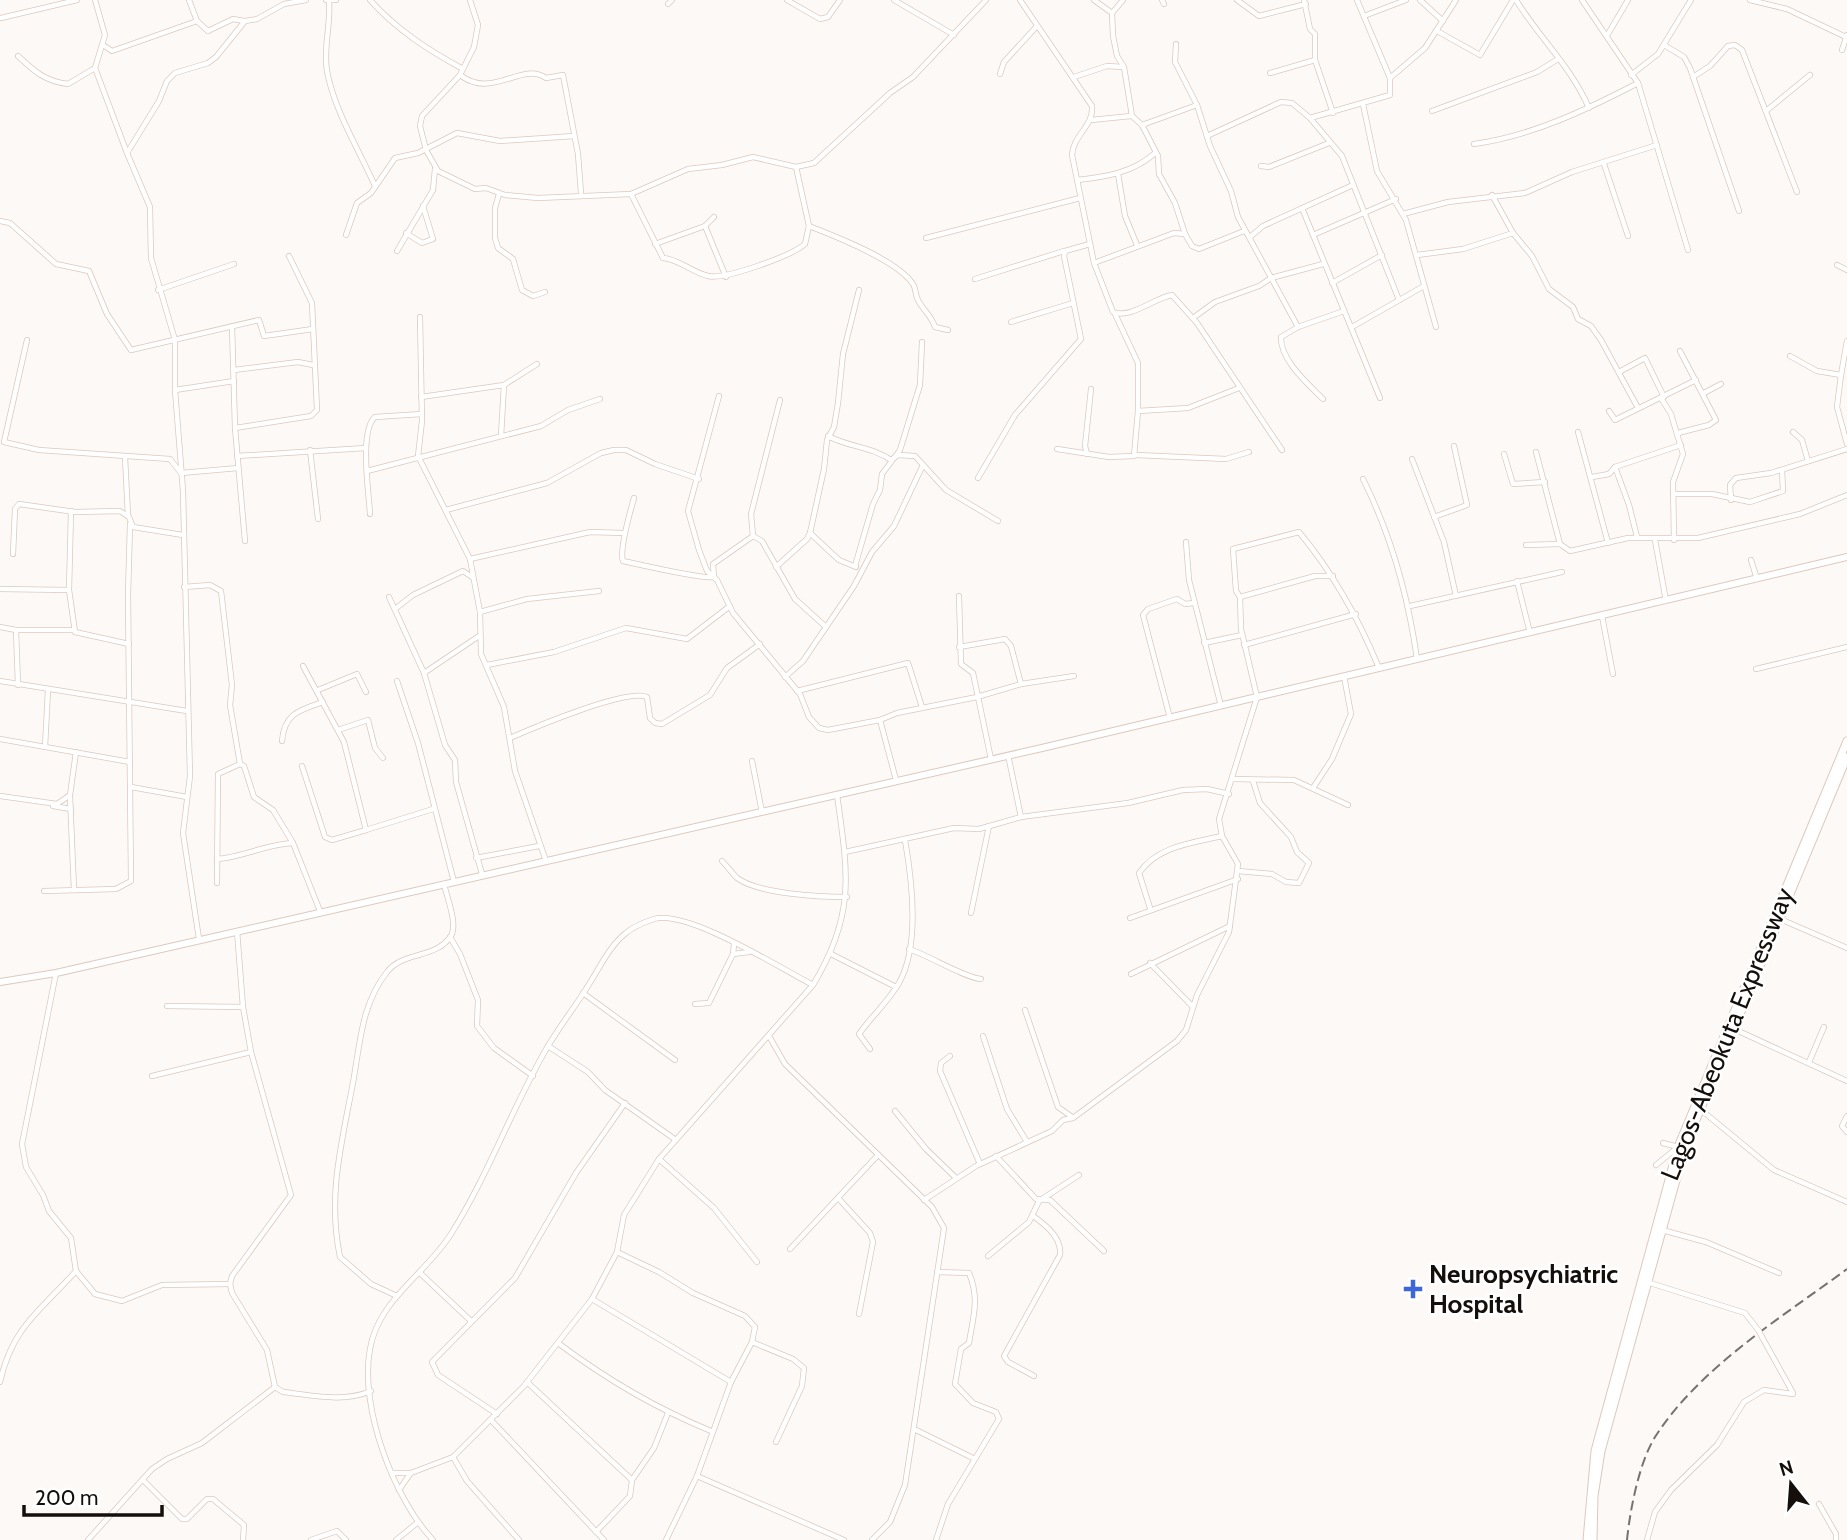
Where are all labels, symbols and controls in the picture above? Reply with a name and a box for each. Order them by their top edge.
street label: Lagos-Abeokuta Expressway [1654,883,1800,1185]
place label: Neuropsychiatric Hospital [1429,1258,1618,1320]
marker: Neuropsychiatric Hospital [1403,1279,1423,1299]
north arrow [1756,1449,1826,1519]
text: N [1776,1455,1796,1481]
scale bar [24,1474,163,1518]
text: 200 m [35,1485,98,1510]

